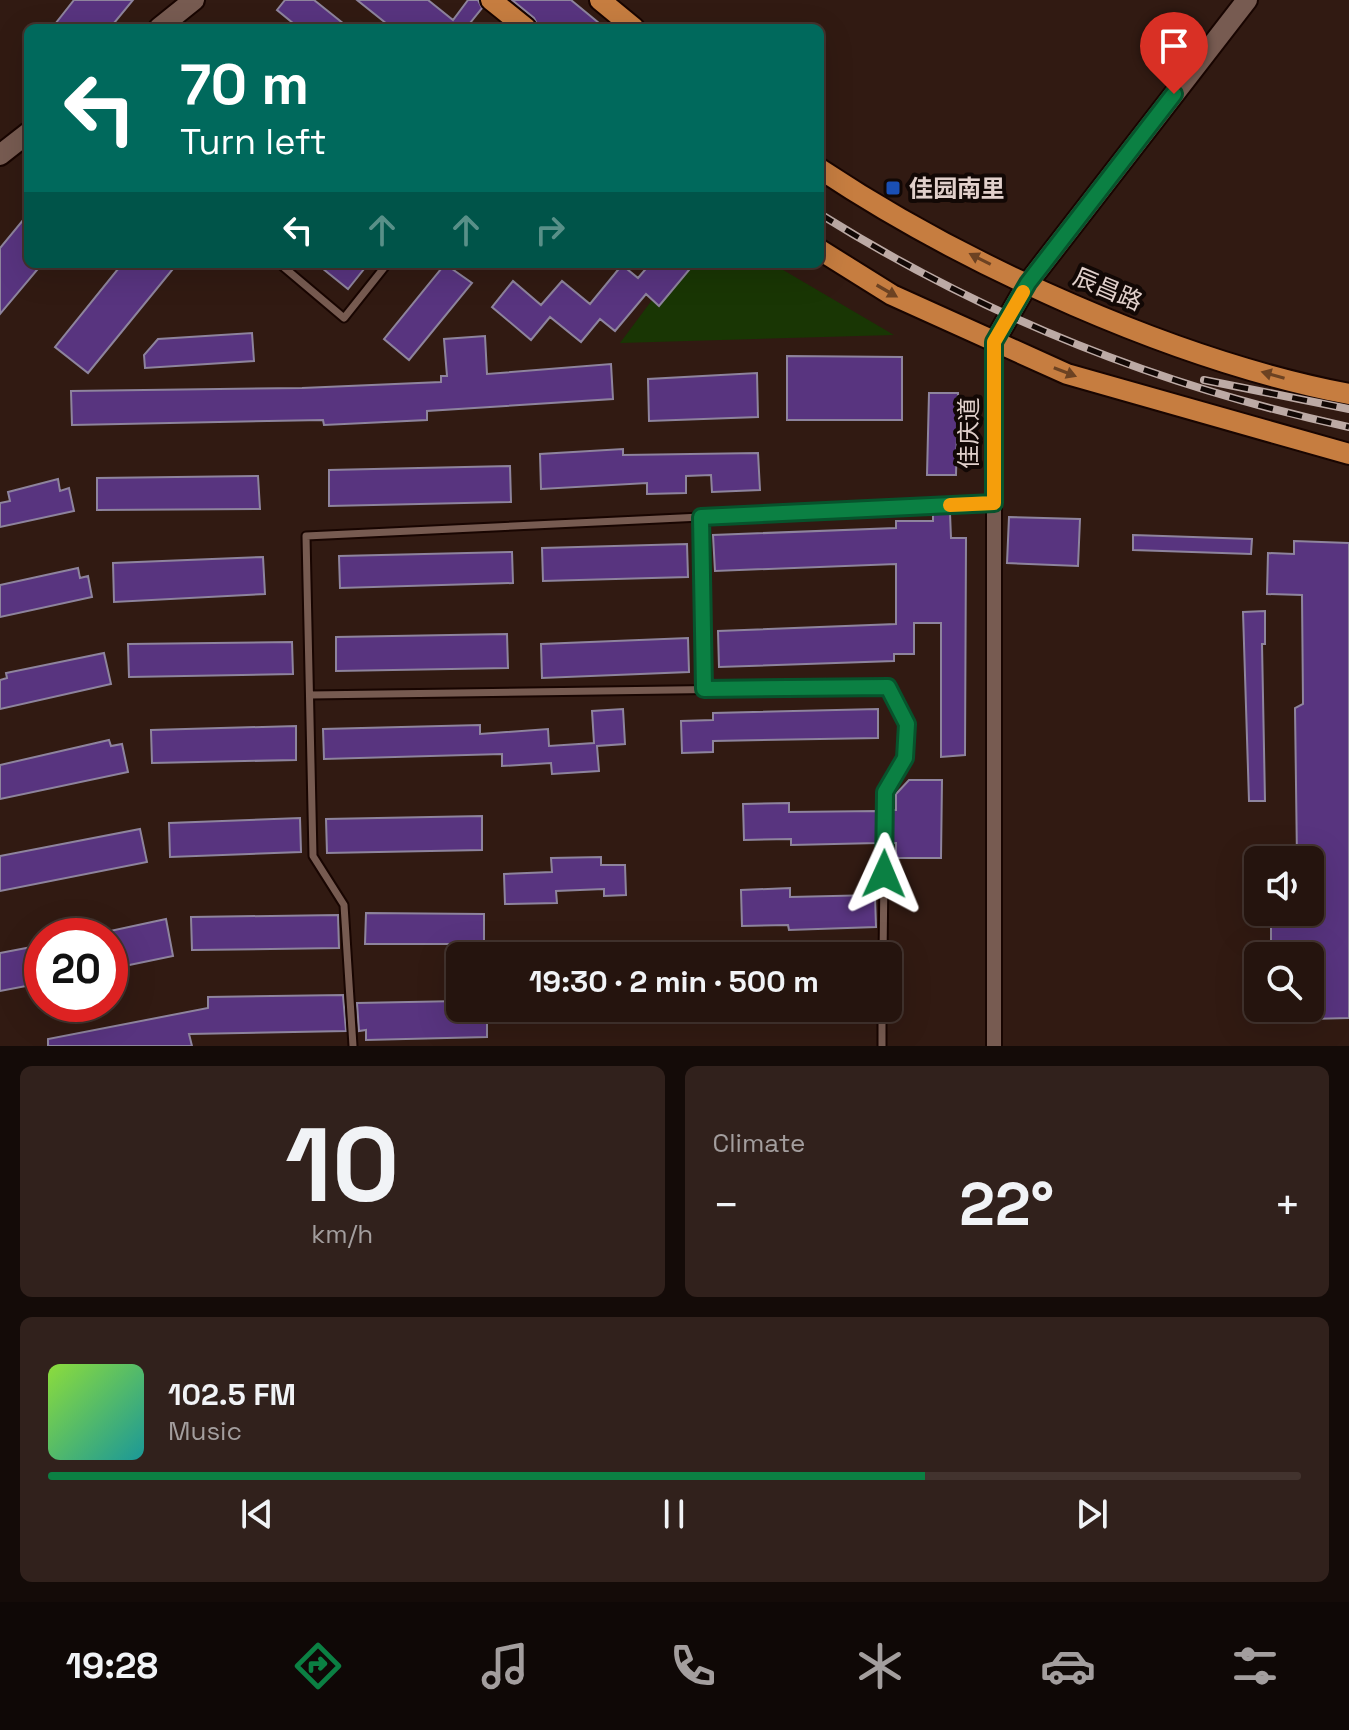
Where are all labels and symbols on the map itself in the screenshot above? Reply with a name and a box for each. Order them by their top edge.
pin [1140,12,1208,94]
place label: 佳园南里 [909,173,1005,204]
marker: 佳园南里 [884,179,902,197]
one-way arrow [969,252,992,265]
street label: 辰昌路 [1069,261,1147,317]
one-way arrow [875,284,898,298]
one-way arrow [1053,366,1077,379]
one-way arrow [1261,368,1285,381]
street label: 佳庆道 [953,397,984,469]
position arrow [842,832,926,916]
speed limit sign: 20 [24,918,128,1022]

